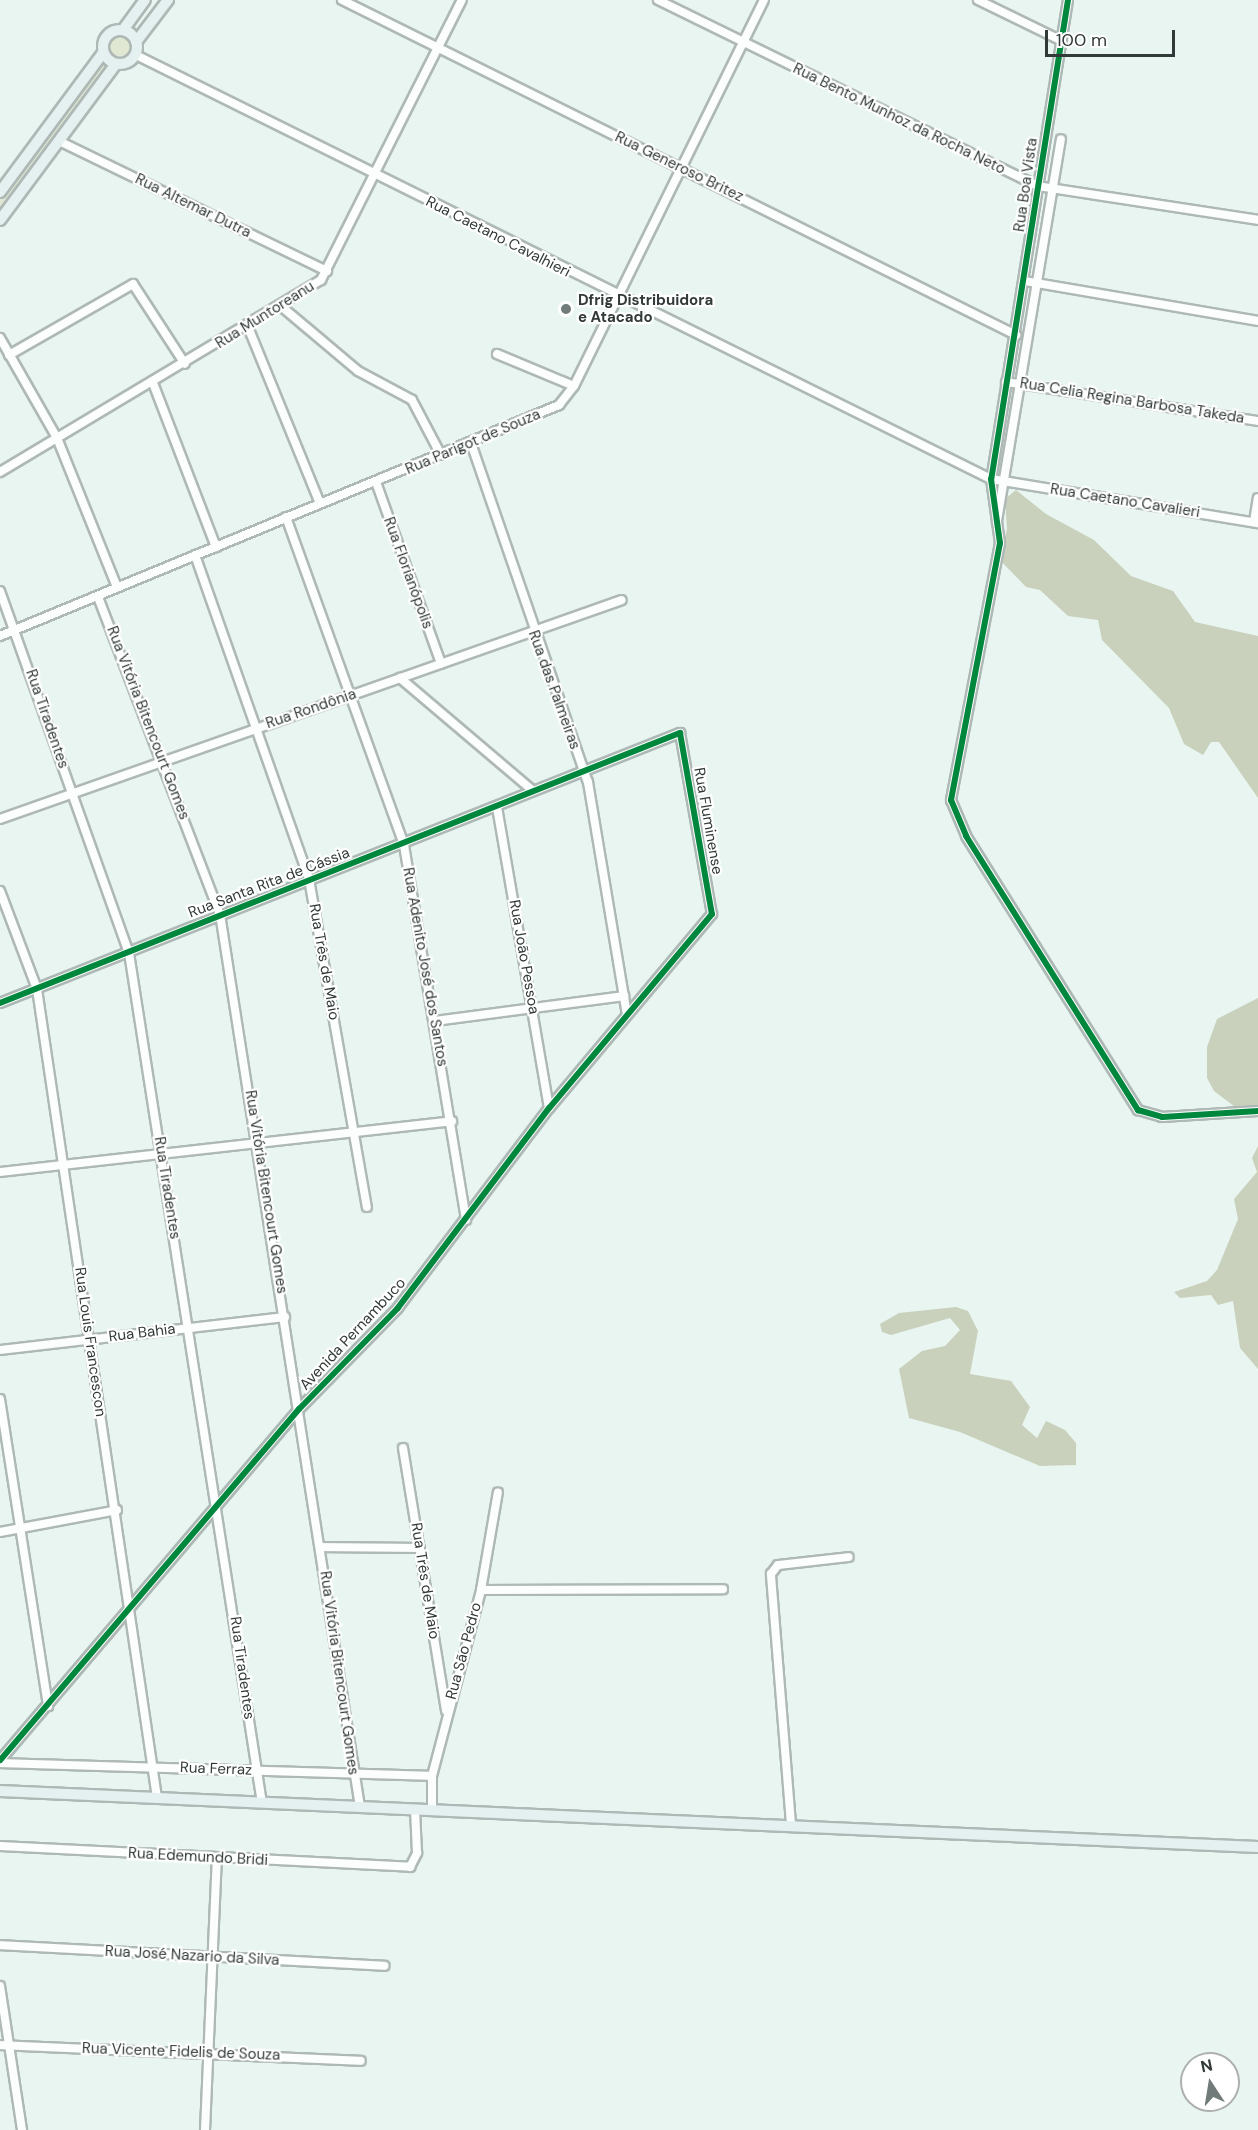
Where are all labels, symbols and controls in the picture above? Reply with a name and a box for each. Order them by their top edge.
scale bar [1048,18,1178,56]
text: 100 m [1056,28,1107,52]
street label: Rua Bento Munhoz da Rocha Neto [790,60,1008,178]
street label: Rua Generoso Britez [612,128,746,206]
street label: Rua Boa Vista [1011,137,1041,233]
street label: Rua Altemar Dutra [132,170,254,242]
street label: Rua Caetano Cavalhieri [423,193,573,281]
street label: Rua Muntoreanu [212,277,318,353]
place label: Dfrig Distribuidora e Atacado [578,291,713,326]
marker: Dfrig Distribuidora e Atacado [559,302,573,316]
street label: Rua Celia Regina Barbosa Takeda [1018,374,1246,428]
street label: Rua Parigot de Souza [403,405,543,479]
street label: Rua Caetano Cavalieri [1049,480,1201,522]
street label: Rua Florianópolis [379,515,437,631]
street label: Rua Vitória Bitencourt Gomes [103,624,193,822]
street label: Rua das Palmeiras [524,628,584,752]
street label: Rua Tiradentes [22,667,72,771]
street label: Rua Rondônia [263,685,359,733]
street label: Rua Fluminense [690,766,726,876]
street label: Rua Santa Rita de Cássia [186,844,352,922]
street label: Rua Adenito José dos Santos [399,866,451,1068]
street label: Rua João Pessoa [505,898,543,1016]
street label: Rua Três de Maio [305,902,343,1022]
street label: Rua Vitória Bitencourt Gomes [241,1089,291,1295]
street label: Rua Tiradentes [150,1135,184,1241]
street label: Rua Louis Francescon [71,1266,109,1418]
street label: Avenida Pernambuco [296,1274,410,1394]
street label: Rua Bahia [108,1320,176,1346]
street label: Rua Três de Maio [407,1521,443,1641]
street label: Rua Vitória Bitencourt Gomes [316,1570,362,1776]
street label: Rua São Pedro [442,1600,486,1702]
street label: Rua Tiradentes [226,1615,258,1721]
street label: Rua Ferraz [180,1759,252,1779]
street label: Rua Edemundo Bridi [128,1844,268,1870]
street label: Rua José Nazario da Silva [104,1942,280,1970]
street label: Rua Vicente Fidelis de Souza [82,2040,280,2064]
north arrow [1180,2052,1240,2112]
text: N [1199,2054,1214,2077]

